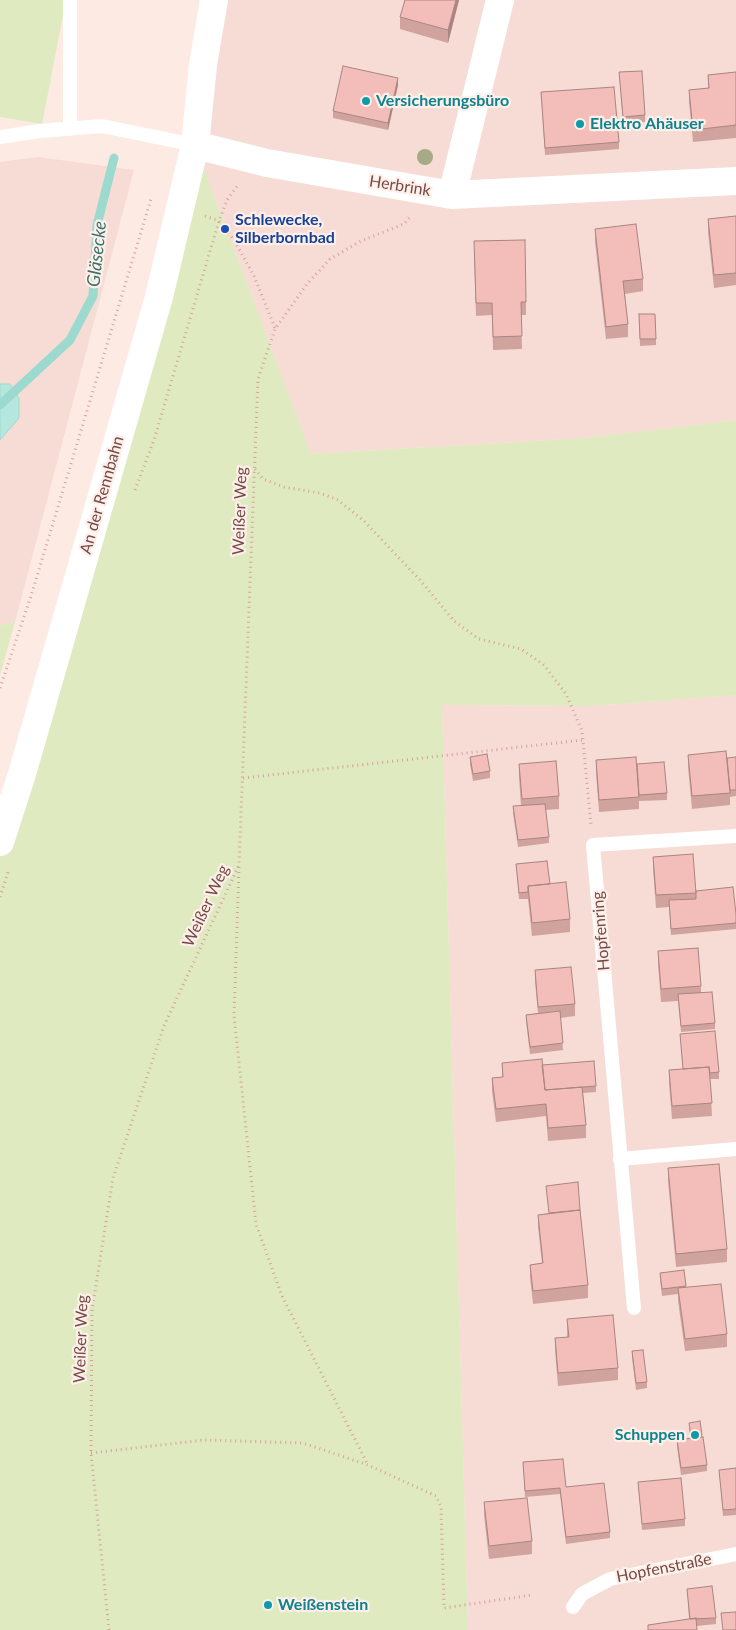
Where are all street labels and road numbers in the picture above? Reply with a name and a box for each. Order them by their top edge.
street label: Herbrink [368,172,432,200]
street label: An der Rennbahn [76,434,128,556]
street label: Weißer Weg [229,467,251,555]
street label: Weißer Weg [179,862,233,950]
street label: Hopfenring [588,891,614,971]
street label: Weißer Weg [70,1295,92,1383]
street label: Hopfenstraße [615,1549,713,1587]

